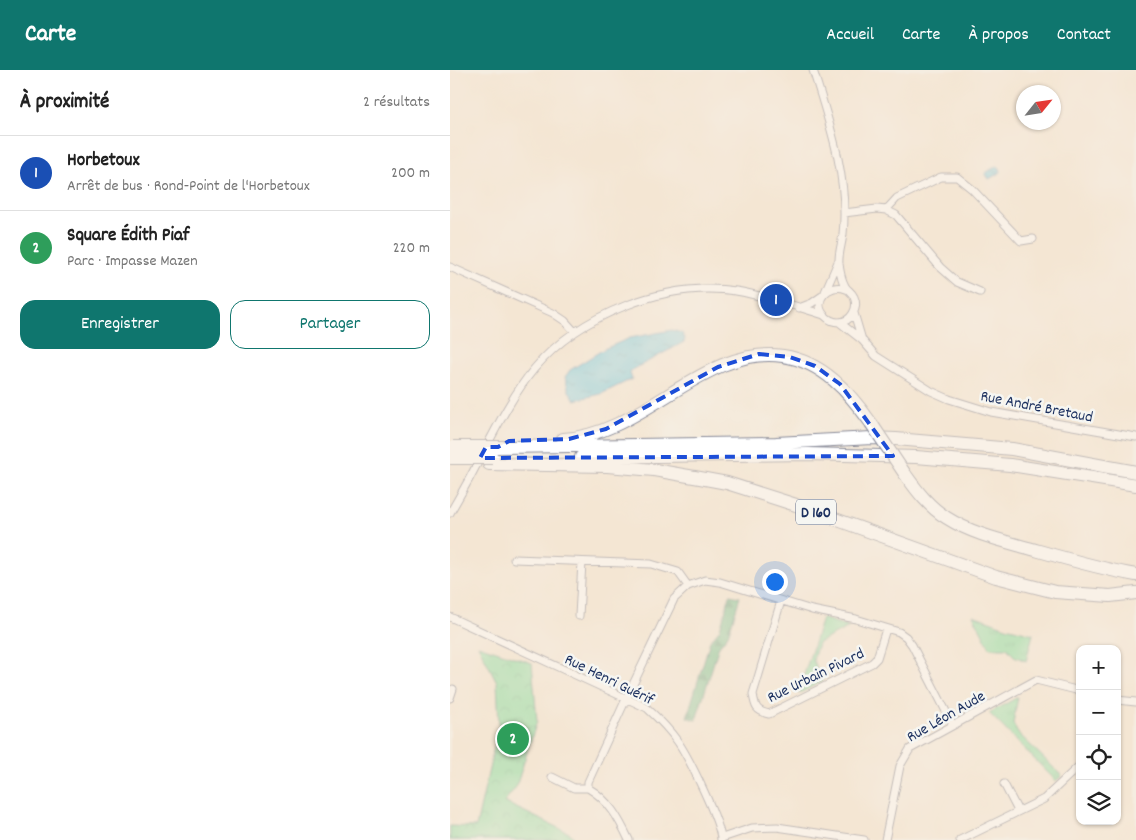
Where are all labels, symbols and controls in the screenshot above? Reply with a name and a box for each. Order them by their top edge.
text: Carte [25,18,76,52]
text: Accueil [826,23,874,48]
text: Carte [902,23,941,48]
text: À propos [969,23,1029,48]
text: Contact [1057,23,1111,48]
north arrow [1016,85,1061,130]
text: À proximité [20,88,109,118]
text: 2 résultats [363,91,430,114]
text: Horbetoux [67,148,140,175]
text: 1 [34,162,38,185]
text: 200 m [391,162,430,185]
text: Arrêt de bus · Rond-Point de l'Horbetoux [67,175,310,198]
text: Square Édith Piaf [67,223,189,250]
text: 2 [33,237,40,260]
text: 220 m [393,237,430,260]
text: Parc · Impasse Mazen [67,250,198,273]
pin: 1 [760,281,792,319]
button: Enregistrer [20,300,220,349]
button: Partager [230,300,430,349]
street label: Rue André Bretaud [978,385,1095,430]
road number: D 160 [796,500,836,524]
your location [762,569,788,595]
street label: Rue Urbain Pivard [764,643,868,710]
map controls [1076,645,1121,825]
button: + [1076,645,1121,690]
street label: Rue Henri Guérif [560,649,658,712]
street label: Rue Léon Aude [903,685,990,749]
button: − [1076,690,1121,735]
pin: 2 [497,720,529,758]
button: locate [1076,735,1121,780]
button: layers [1076,780,1121,825]

